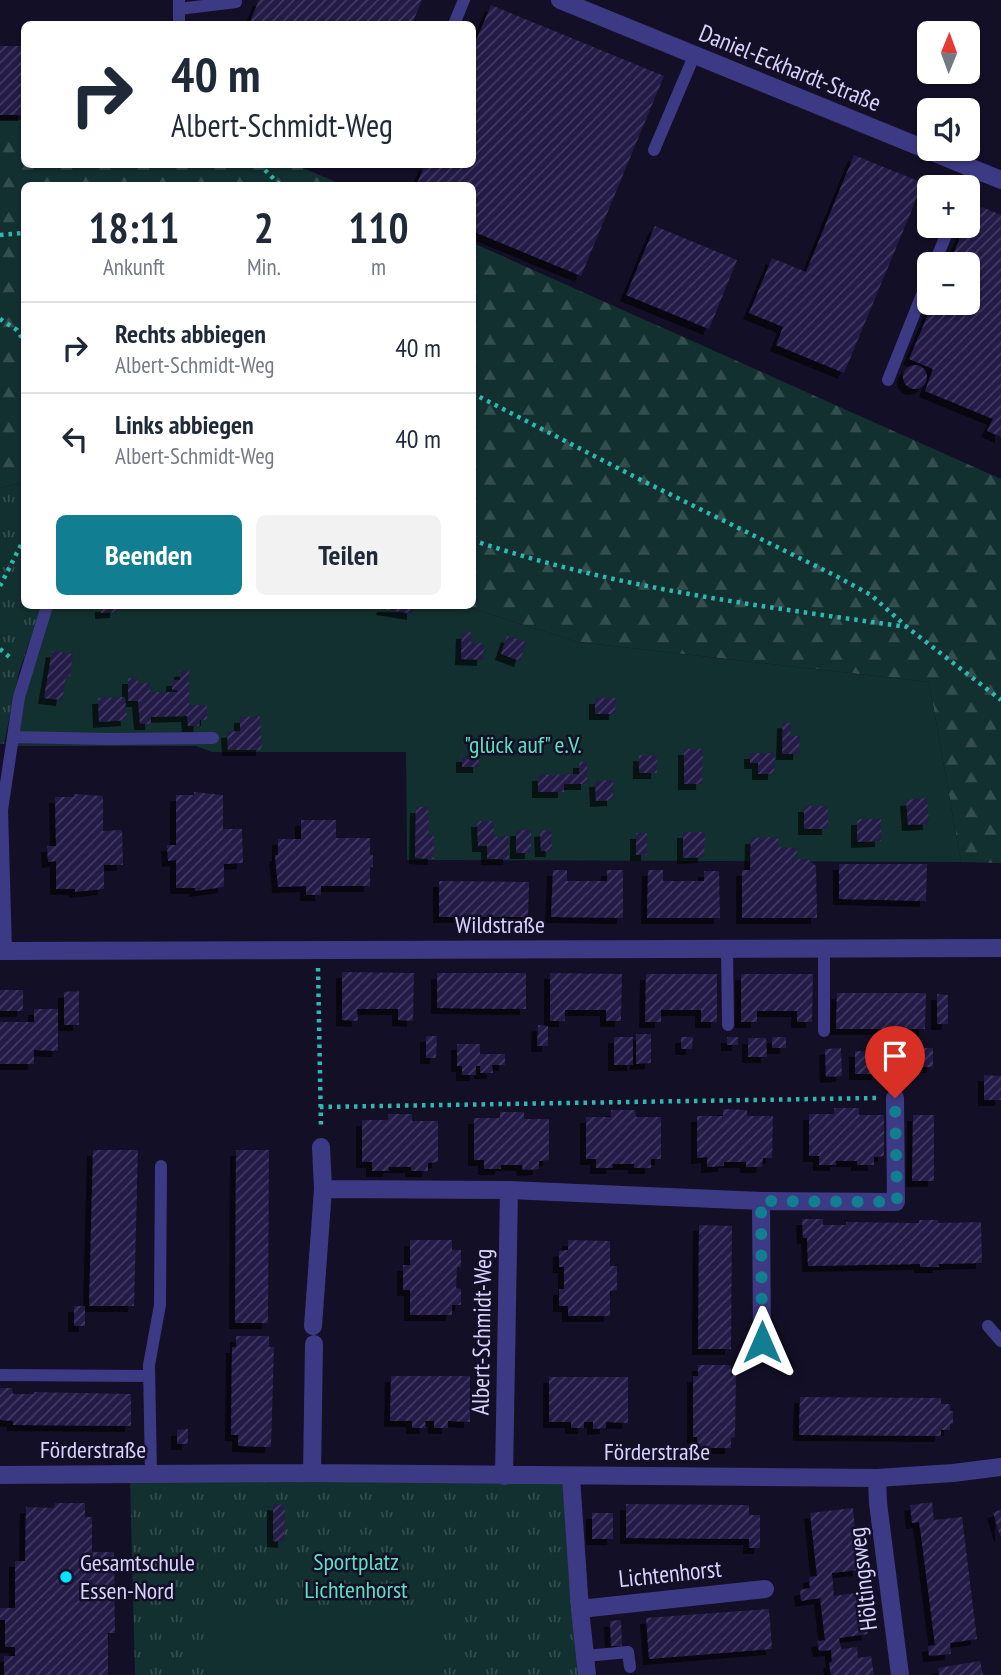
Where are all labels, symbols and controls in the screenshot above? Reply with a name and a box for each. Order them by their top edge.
street label: Daniel-Eckhardt-Straße [695,17,886,118]
north arrow [917,21,980,84]
map controls [917,21,980,315]
text: 40 m [171,42,260,106]
icon: right [56,49,147,140]
button: sound [917,98,980,161]
text: Albert-Schmidt-Weg [171,104,393,146]
button: + [917,175,980,238]
text: 18:11 [89,200,179,255]
text: 2 [254,200,274,255]
text: 110 [348,200,408,255]
text: Ankunft [103,252,165,281]
text: Min. [247,252,281,281]
text: m [371,252,386,281]
button: − [917,252,980,315]
text: Rechts abbiegen [115,317,266,350]
icon: right [56,329,94,367]
text: 40 m [395,331,441,364]
text: Albert-Schmidt-Weg [115,350,274,379]
text: Links abbiegen [115,408,254,441]
icon: left [56,420,94,458]
text: 40 m [395,422,441,455]
text: Albert-Schmidt-Weg [115,441,274,470]
button: Beenden [56,515,242,595]
button: Teilen [256,515,441,595]
park label: "glück auf" e.V. [464,729,582,760]
street label: Wildstraße [455,909,545,940]
pin [865,1026,925,1098]
icon: arrive [876,1037,914,1075]
street label: Albert-Schmidt-Weg [465,1249,498,1415]
position arrow [725,1305,799,1379]
street label: Förderstraße [40,1434,146,1465]
street label: Förderstraße [604,1436,710,1467]
street label: Höltingsweg [841,1526,884,1632]
park label: Sportplatz Lichtenhorst [304,1546,408,1605]
place label: Gesamtschule Essen-Nord [80,1547,195,1606]
street label: Lichtenhorst [617,1553,723,1594]
marker: Gesamtschule Essen-Nord [58,1569,74,1585]

